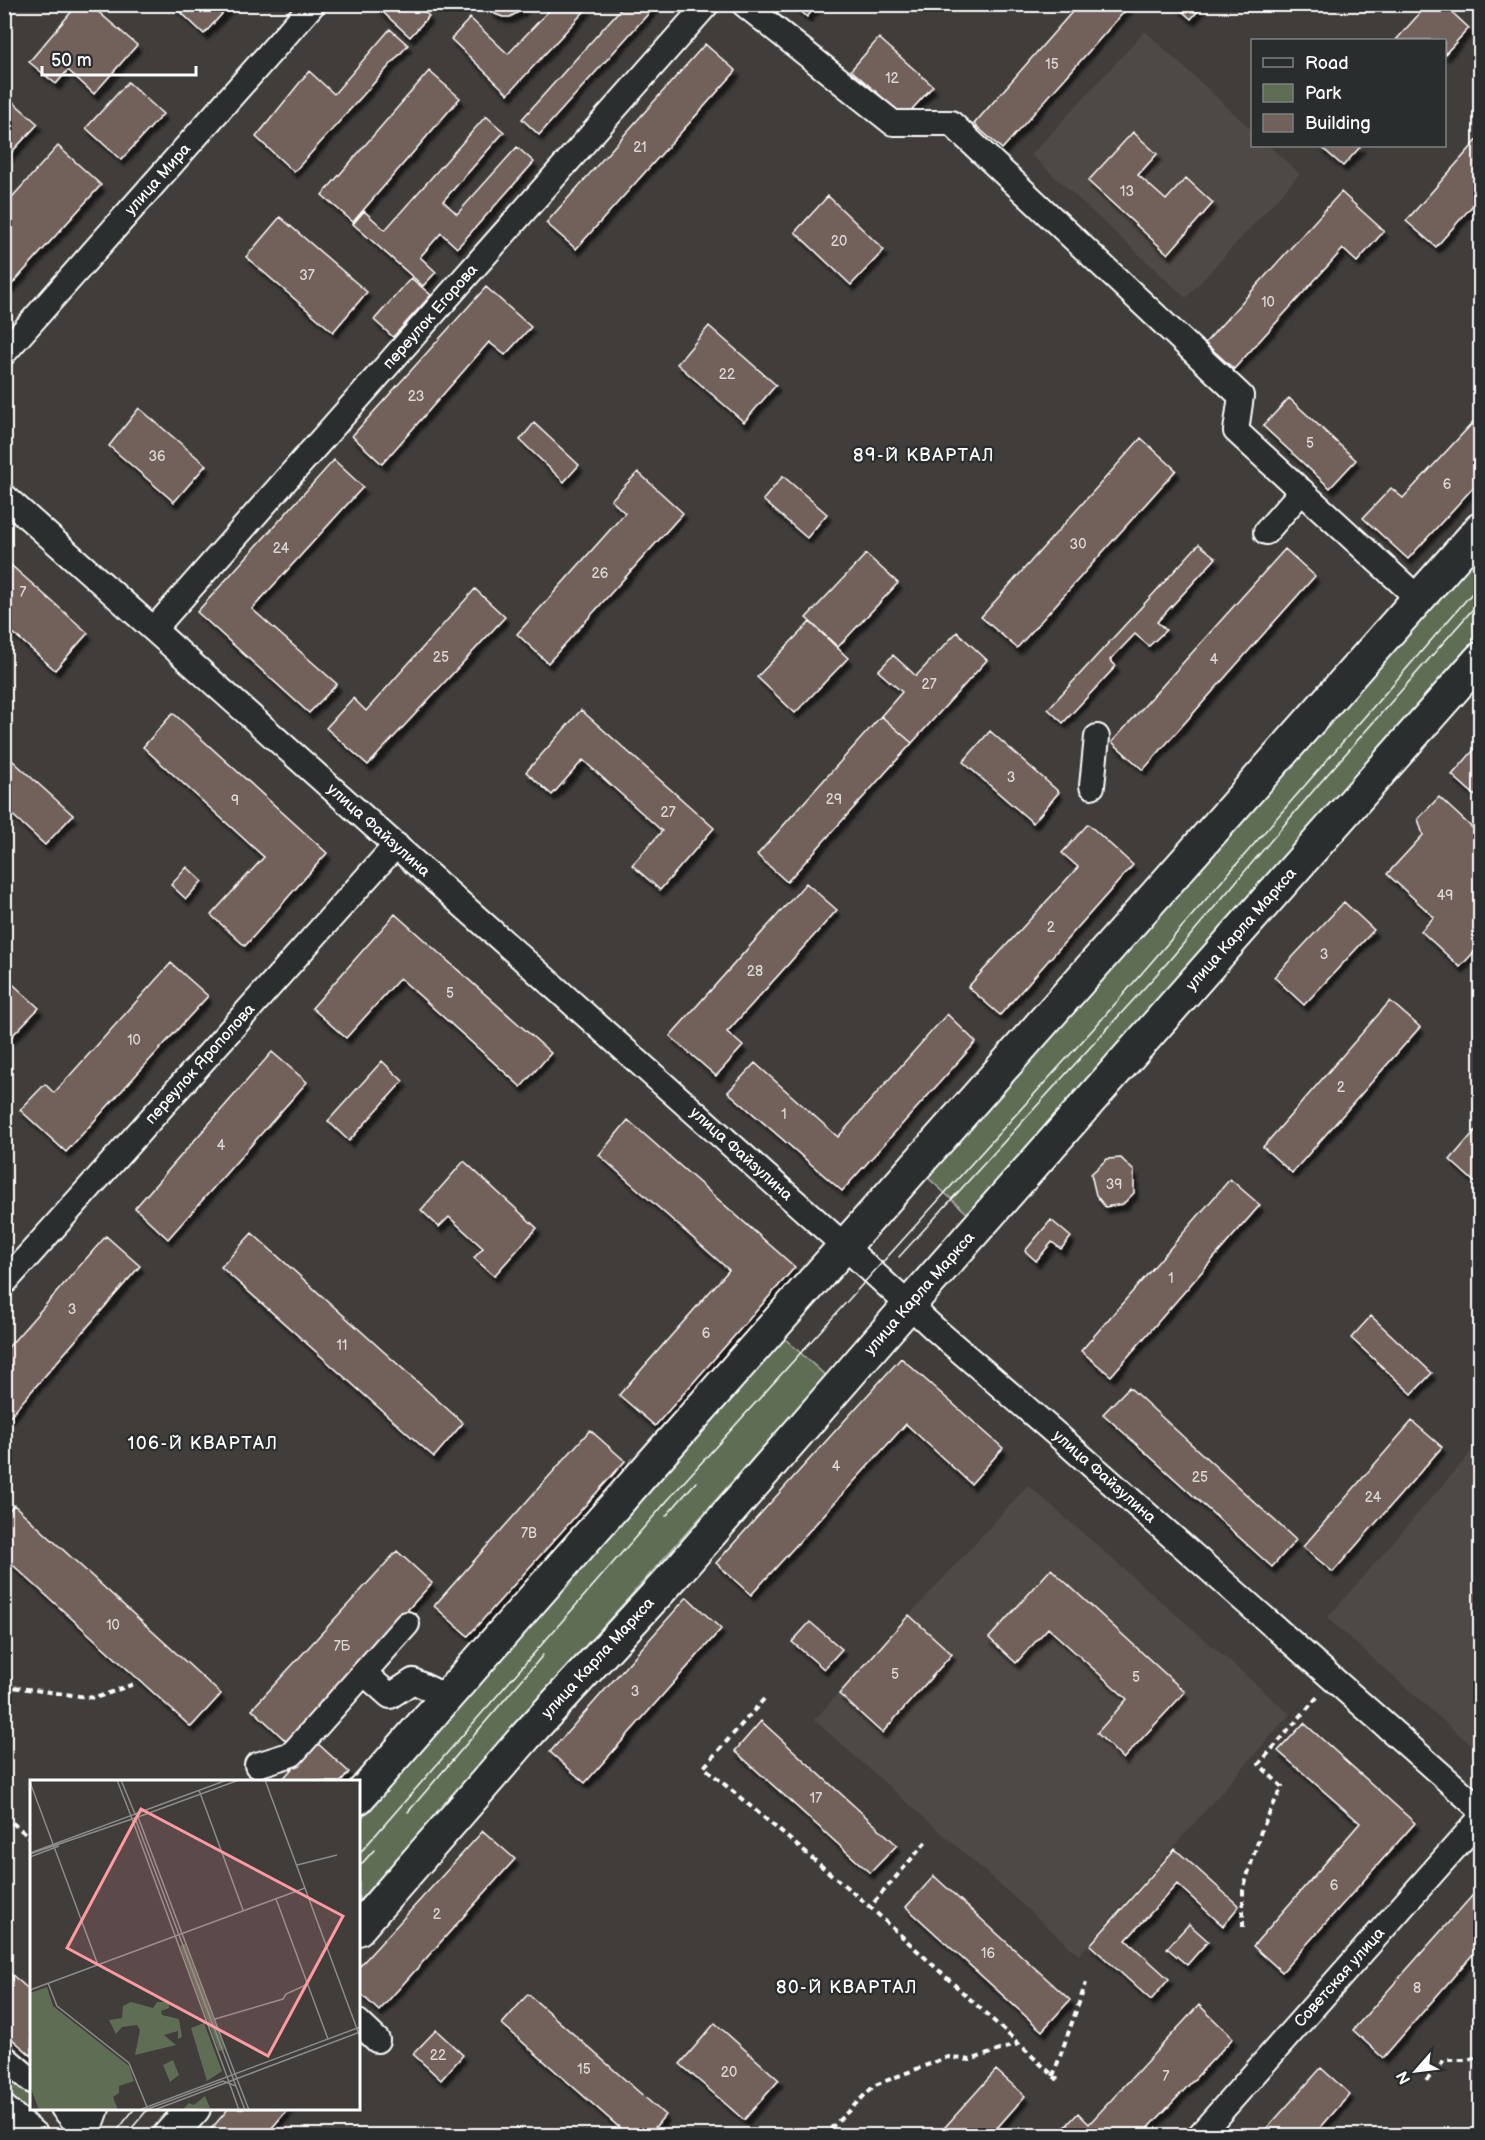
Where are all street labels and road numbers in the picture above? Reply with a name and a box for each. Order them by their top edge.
street label: улица Мира [121,139,195,219]
street label: переулок Егорова [379,260,482,373]
street label: улица Файзулина [323,779,434,881]
street label: улица Карла Маркса [1182,863,1301,995]
street label: переулок Ярополова [141,999,259,1128]
street label: улица Файзулина [686,1103,797,1205]
street label: улица Карла Маркса [860,1228,979,1359]
street label: улица Файзулина [1049,1426,1160,1528]
street label: улица Карла Маркса [537,1593,659,1722]
street label: Советская улица [1290,1923,1389,2031]

